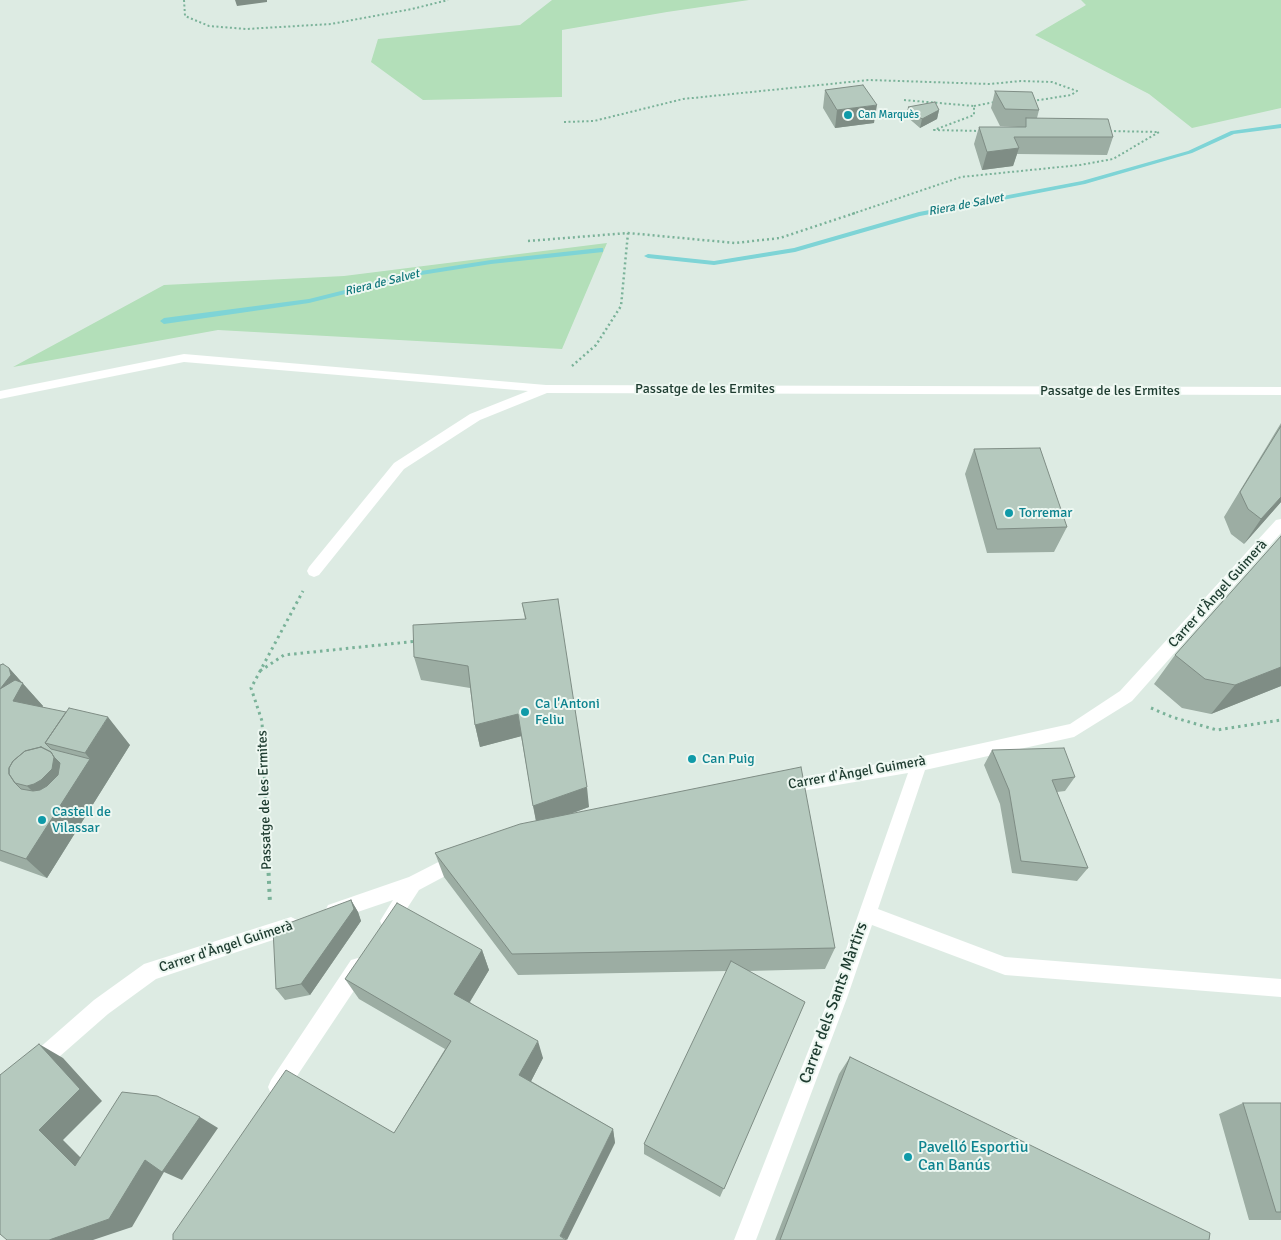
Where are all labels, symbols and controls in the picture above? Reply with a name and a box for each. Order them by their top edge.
place label: Can Marquès [858,108,919,122]
marker: Can Marquès [842,109,854,121]
water label: Riera de Salvet [927,191,1005,219]
water label: Riera de Salvet [343,267,421,299]
street label: Passatge de les Ermites [635,381,775,397]
street label: Passatge de les Ermites [1040,383,1180,399]
place label: Torremar [1019,505,1072,521]
marker: Torremar [1003,507,1015,519]
street label: Carrer d'Àngel Guimerà [1165,537,1271,651]
place label: Ca l'Antoni Feliu [535,696,600,729]
marker: Ca l'Antoni Feliu [519,706,531,718]
street label: Passatge de les Ermites [254,730,276,870]
place label: Can Puig [702,751,755,767]
marker: Can Puig [686,753,698,765]
street label: Carrer d'Àngel Guimerà [787,753,927,793]
place label: Castell de Vilassar [52,804,111,836]
marker: Castell de Vilassar [36,814,48,826]
street label: Carrer d'Àngel Guimerà [157,917,295,977]
street label: Carrer dels Sants Màrtirs [796,920,872,1086]
place label: Pavelló Esportiu Can Banús [918,1138,1028,1176]
marker: Pavelló Esportiu Can Banús [902,1151,914,1163]

